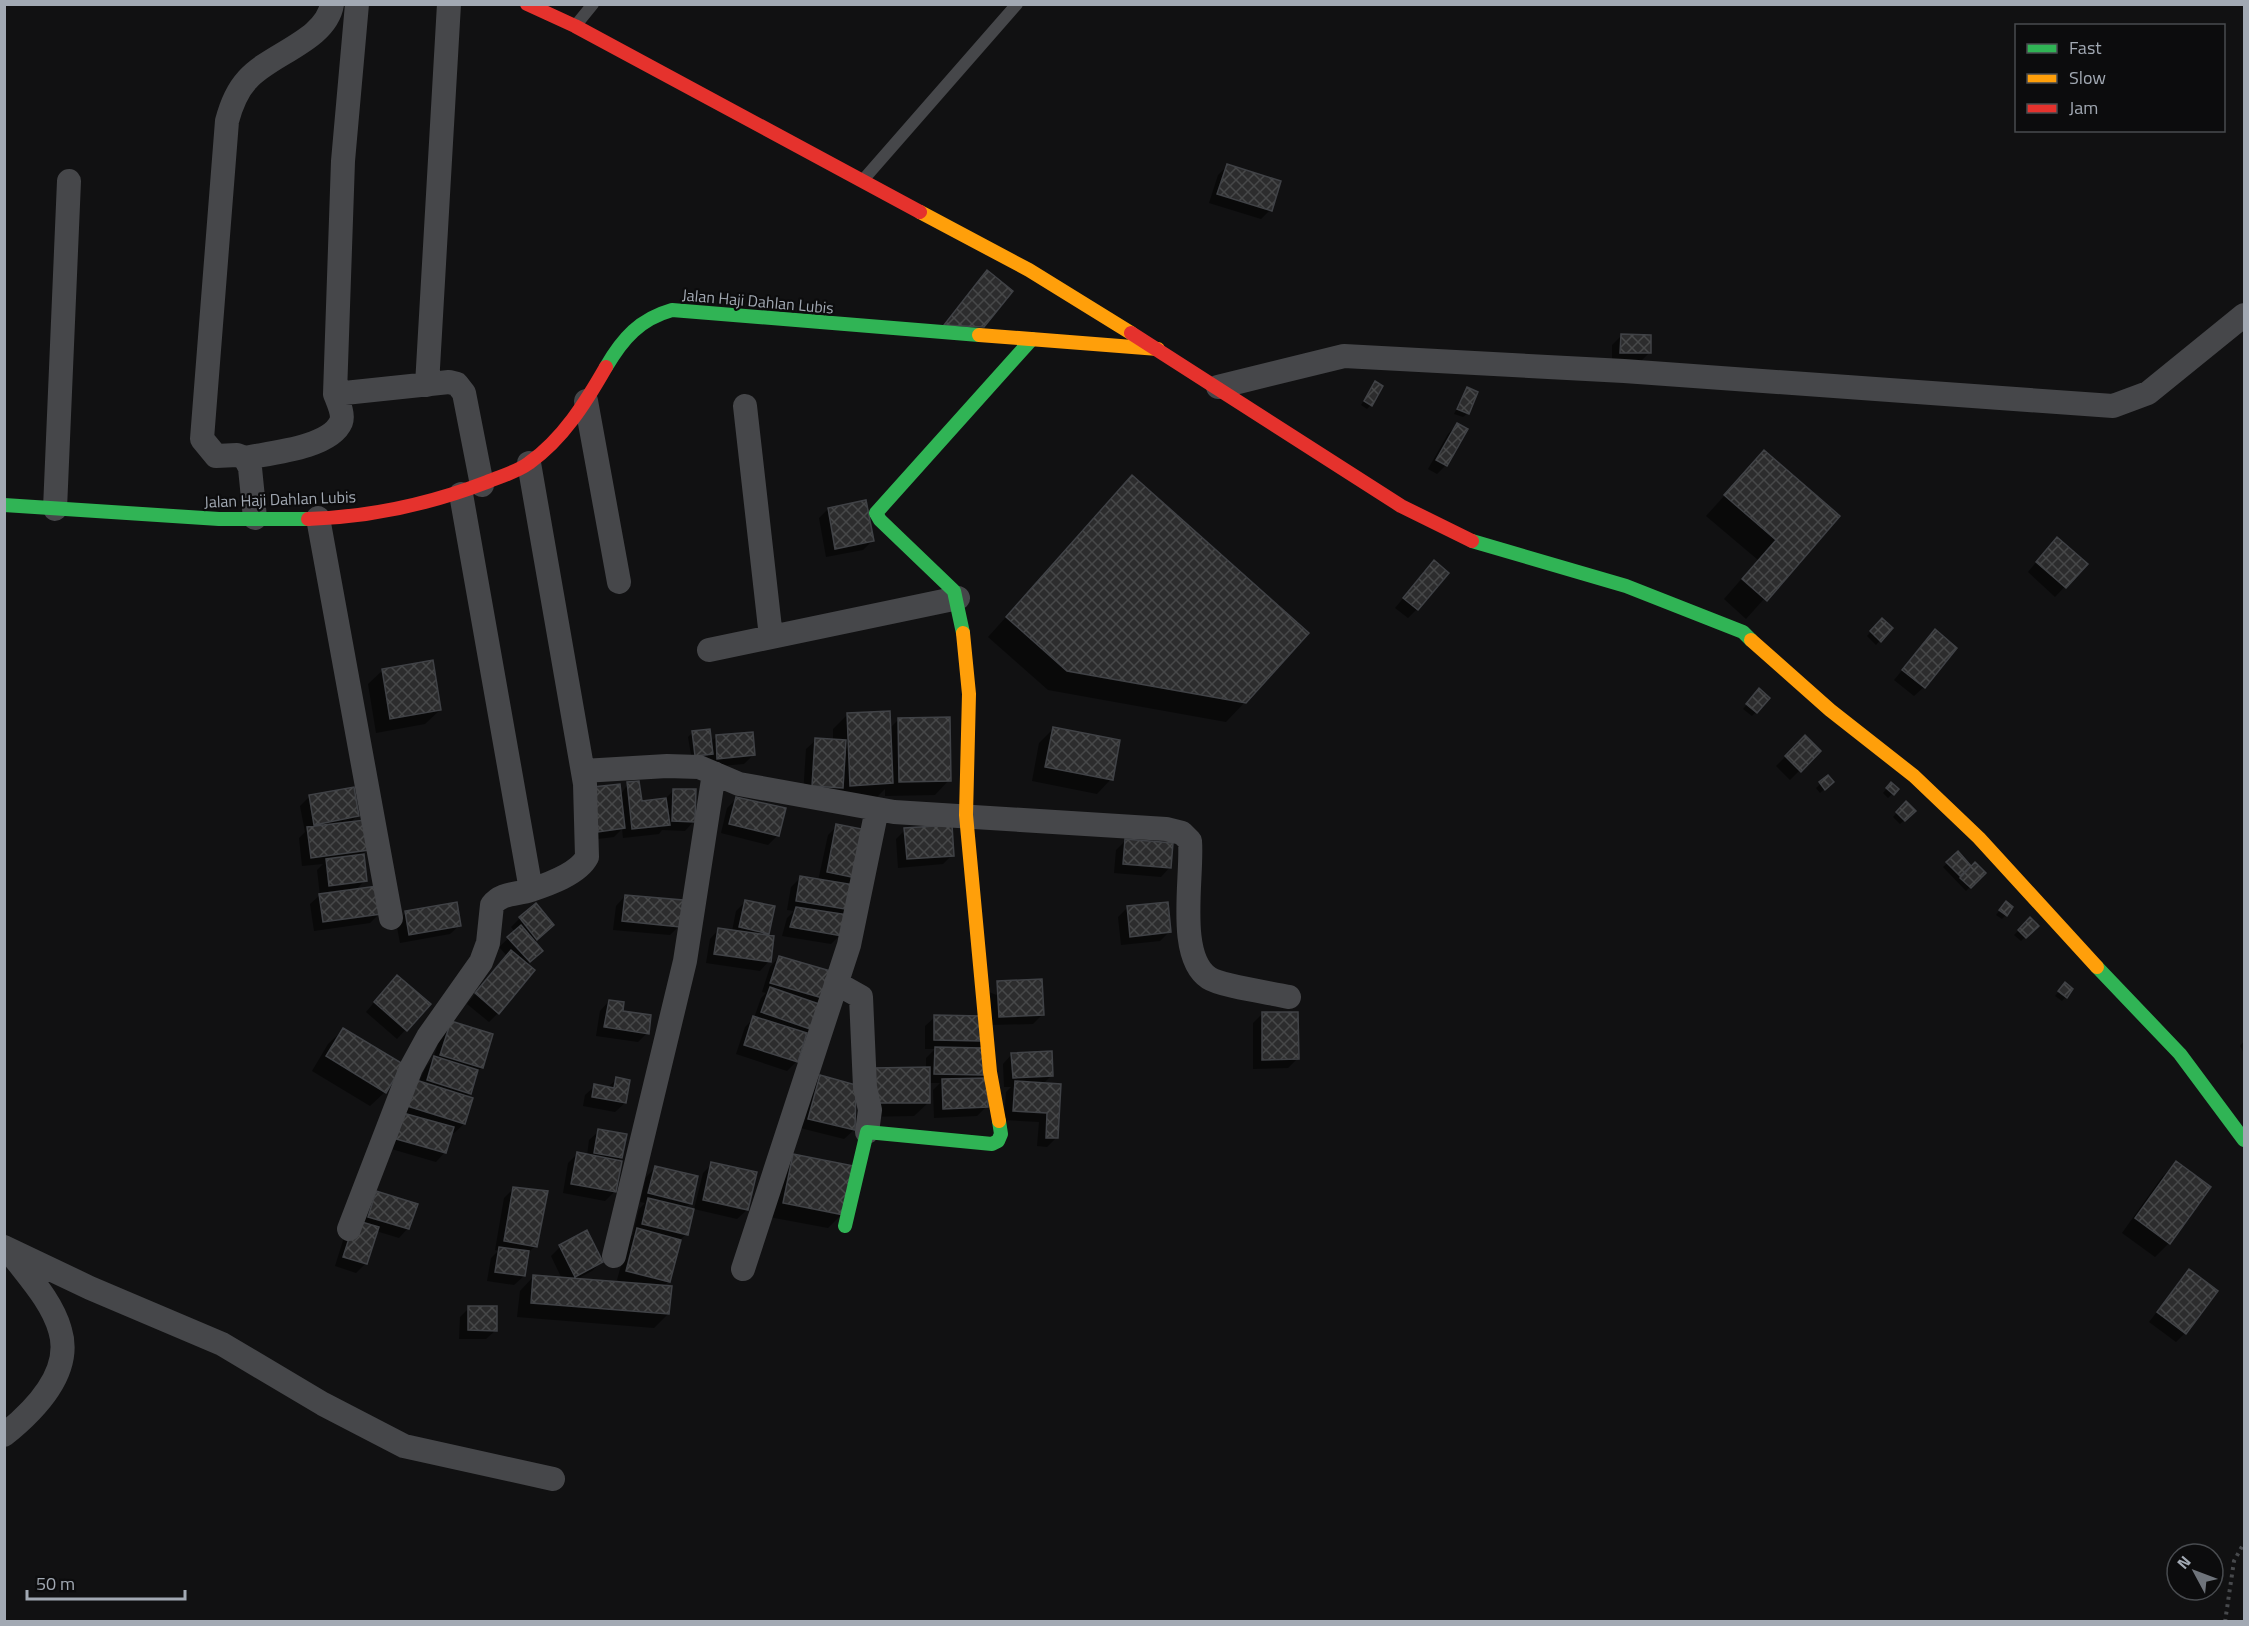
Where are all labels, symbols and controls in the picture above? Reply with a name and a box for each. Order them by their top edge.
legend [2015,24,2225,132]
text: Fast [2069,34,2102,61]
text: Slow [2069,64,2106,91]
text: Jam [2069,94,2098,121]
street label: Jalan Haji Dahlan Lubis [681,282,835,320]
street label: Jalan Haji Dahlan Lubis [204,484,356,514]
north arrow [2165,1542,2225,1602]
text: N [2171,1550,2196,1574]
scale bar [27,1563,184,1601]
text: 50 m [36,1570,75,1597]

